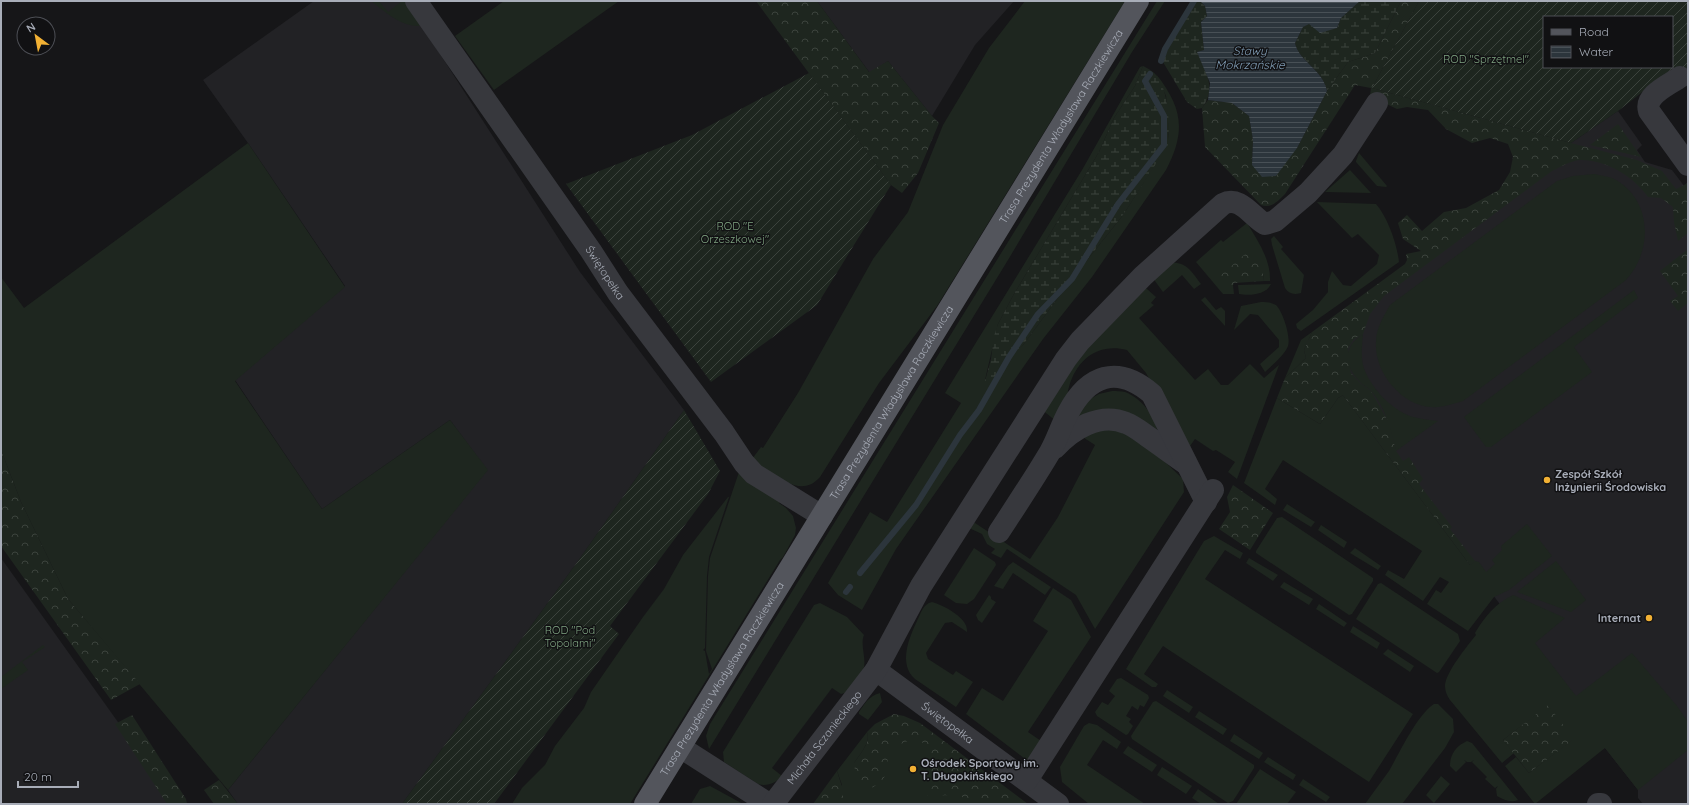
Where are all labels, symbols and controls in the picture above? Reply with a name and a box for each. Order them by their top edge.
north arrow [16,16,56,56]
legend [1543,16,1673,68]
text: N [24,19,38,36]
text: Road [1579,24,1609,39]
street label: Trasa Prezydenta Władysława Raczkiewicza [996,27,1126,226]
water label: Stawy Mokrzańskie [1215,43,1286,72]
text: Water [1579,44,1614,59]
park label: ROD "Sprzętmel" [1443,52,1529,66]
park label: ROD "E Orzeszkowej" [701,219,769,246]
street label: Świętopełka [582,243,628,302]
street label: Trasa Prezydenta Władysława Raczkiewicza [826,303,956,502]
place label: Zespół Szkół Inżynierii Środowiska [1555,467,1666,494]
marker: Zespół Szkół Inżynierii Środowiska [1542,475,1552,485]
street label: Trasa Prezydenta Władysława Raczkiewicza [657,579,787,778]
place label: Internat [1598,611,1641,625]
marker: Internat [1644,613,1654,623]
park label: ROD "Pod Topolami" [544,623,596,650]
street label: Michała Sczanieckiego [784,687,865,787]
street label: Świętopełka [919,699,977,747]
place label: Ośrodek Sportowy im. T. Długokińskiego [921,756,1039,783]
scale bar [18,763,78,789]
marker: Ośrodek Sportowy im. T. Długokińskiego [908,764,918,774]
text: 20 m [24,769,52,784]

